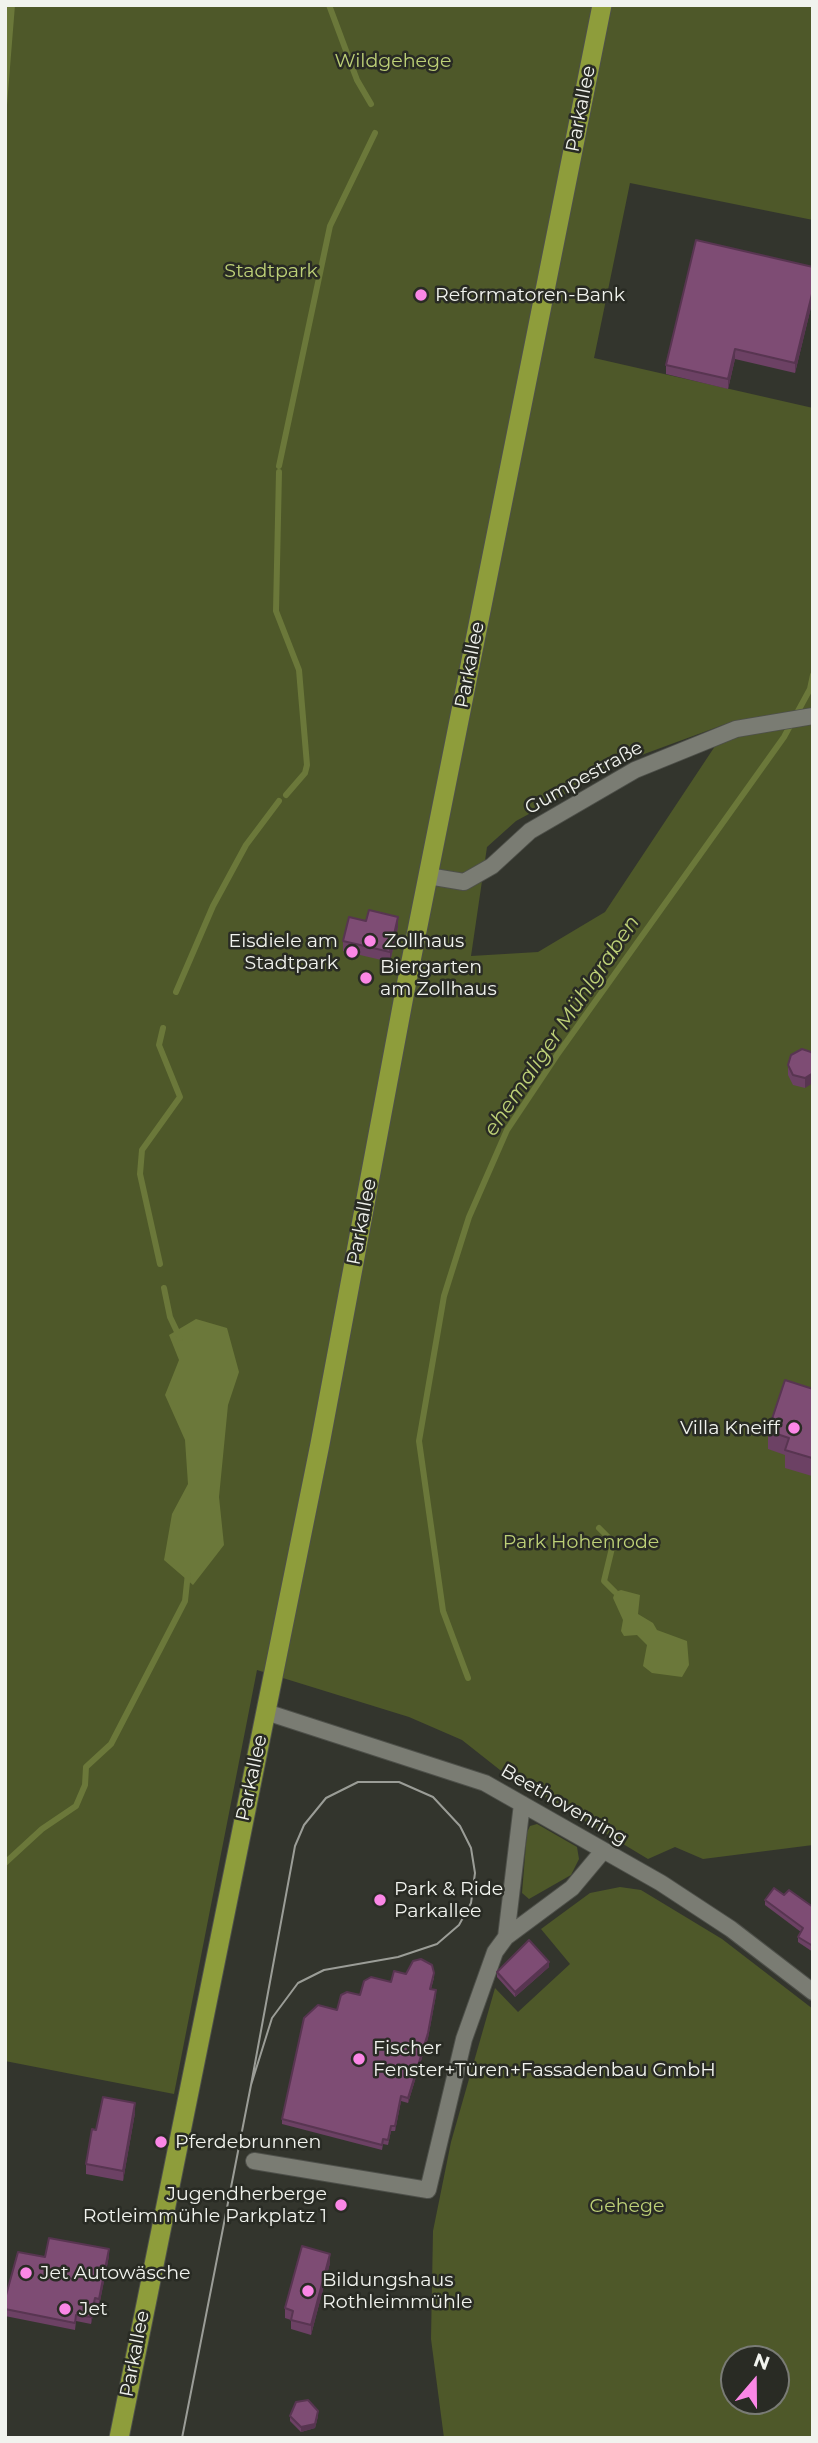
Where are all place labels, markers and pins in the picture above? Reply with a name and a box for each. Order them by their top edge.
place label: Reformatoren-Bank [435,284,625,306]
marker: Reformatoren-Bank [413,287,429,303]
place label: Eisdiele am Stadtpark [229,930,338,974]
place label: Zollhaus [384,930,464,952]
marker: Zollhaus [362,933,378,949]
marker: Eisdiele am Stadtpark [344,944,360,960]
place label: Biergarten am Zollhaus [380,956,497,1000]
marker: Biergarten am Zollhaus [358,970,374,986]
place label: Villa Kneiff [680,1417,780,1439]
marker: Villa Kneiff [786,1420,802,1436]
place label: Park & Ride Parkallee [394,1878,503,1922]
marker: Park & Ride Parkallee [372,1892,388,1908]
place label: Fischer Fenster+Türen+Fassadenbau GmbH [373,2037,716,2081]
marker: Fischer Fenster+Türen+Fassadenbau GmbH [351,2051,367,2067]
place label: Pferdebrunnen [175,2131,321,2153]
marker: Pferdebrunnen [153,2134,169,2150]
place label: Jugendherberge Rotleimmühle Parkplatz 1 [83,2183,327,2227]
marker: Jugendherberge Rotleimmühle Parkplatz 1 [333,2197,349,2213]
place label: Jet Autowäsche [40,2262,191,2284]
marker: Jet Autowäsche [18,2265,34,2281]
place label: Bildungshaus Rothleimmühle [322,2269,472,2313]
marker: Bildungshaus Rothleimmühle [300,2283,316,2299]
place label: Jet [79,2298,108,2320]
marker: Jet [57,2301,73,2317]

